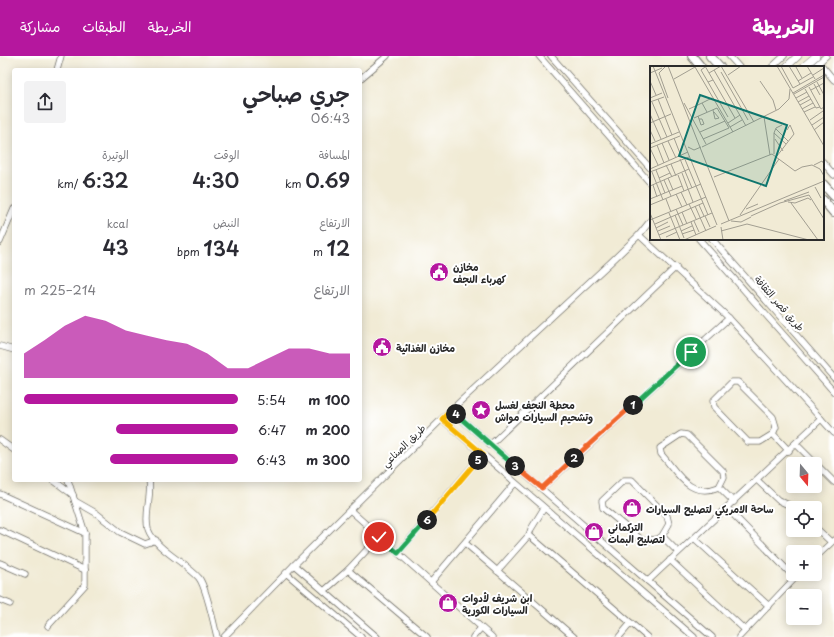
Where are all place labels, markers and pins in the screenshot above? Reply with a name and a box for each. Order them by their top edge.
place label: مخازن كهرباء النجف [453,259,507,286]
public building icon: مخازن كهرباء النجف [428,261,450,283]
pin [674,335,708,369]
public building icon: مخازن الغذائية [371,336,393,358]
place label: مخازن الغذائية [396,340,455,355]
pin: 1 [623,395,643,415]
place label: محطة النجف لغسل وتشحيم السيارات مواش [495,397,593,425]
place icon: محطة النجف لغسل وتشحيم السيارات مواش [470,399,492,421]
pin: 4 [446,404,466,424]
pin: 2 [564,448,584,468]
pin: 5 [468,450,488,470]
pin: 3 [505,456,525,476]
shop icon: ساحة الامريكي لتصليح السيارات [621,497,643,519]
place label: ساحة الامريكي لتصليح السيارات [646,501,774,519]
pin: 6 [417,510,437,530]
place label: التركماني لتصليح البمات [608,519,665,546]
pin [362,520,396,554]
shop icon: التركماني لتصليح البمات [583,521,605,543]
place label: ابن شريف لأدوات السيارات الكورية [462,590,533,617]
shop icon: ابن شريف لأدوات السيارات الكورية [437,592,459,614]

